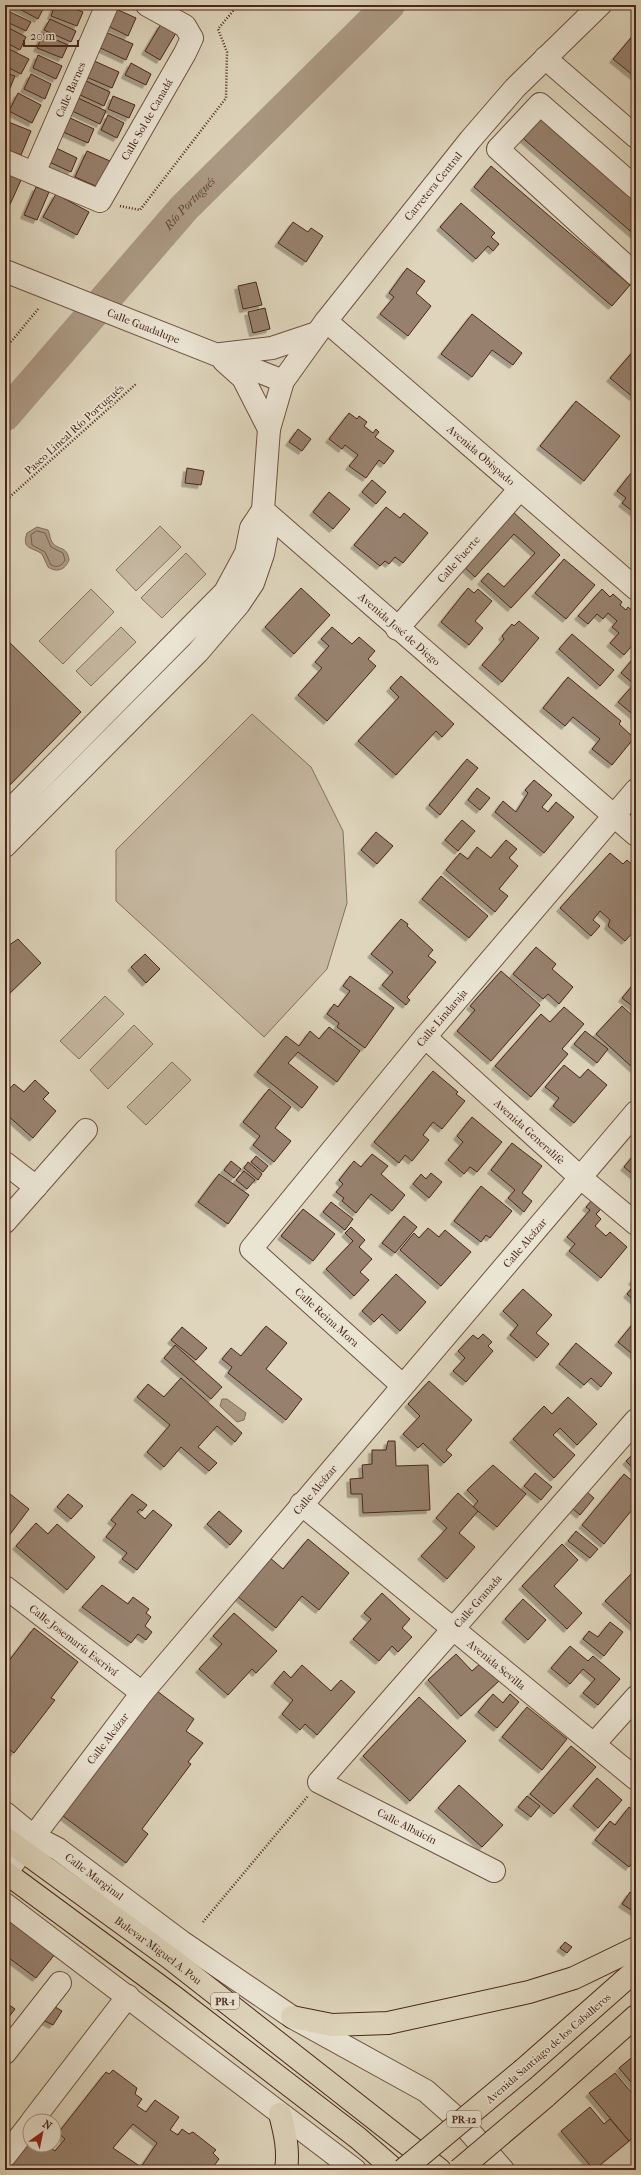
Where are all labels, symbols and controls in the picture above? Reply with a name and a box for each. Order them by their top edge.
scale bar [24,22,78,48]
text: 20 m [30,29,55,43]
street label: Calle Barnes [53,60,88,119]
street label: Calle Sol de Canadá [119,76,176,163]
street label: Carretera Central [402,149,465,223]
water label: Río Portugués [161,174,218,233]
street label: Calle Guadalupe [105,306,182,347]
street label: Paseo Lineal Río Portugués [22,381,127,477]
street label: Avenida Obispado [444,422,517,488]
street label: Calle Fuerte [435,533,483,586]
street label: Avenida José de Diego [355,590,443,669]
street label: Calle Lindaraja [414,986,471,1049]
street label: Avenida Generalife [491,1096,568,1168]
street label: Calle Alcázar [500,1215,550,1271]
street label: Calle Reina Mora [292,1285,362,1350]
street label: Calle Alcázar [291,1462,340,1517]
street label: Calle Granada [451,1571,505,1631]
street label: Calle Josemaría Escrivá [26,1602,121,1680]
street label: Avenida Sevilla [464,1637,529,1693]
street label: Calle Alcázar [84,1710,132,1767]
street label: Calle Albaicín [375,1806,439,1847]
street label: Calle Marginal [62,1851,126,1903]
street label: Bulevar Miguel A. Pou [112,1914,205,1988]
street label: Avenida Santiago de los Caballeros [482,1990,614,2107]
road number: PR-1 [211,1993,239,2009]
road number: PR-12 [447,2111,481,2127]
north arrow [22,2113,62,2153]
text: N [40,2117,55,2133]

